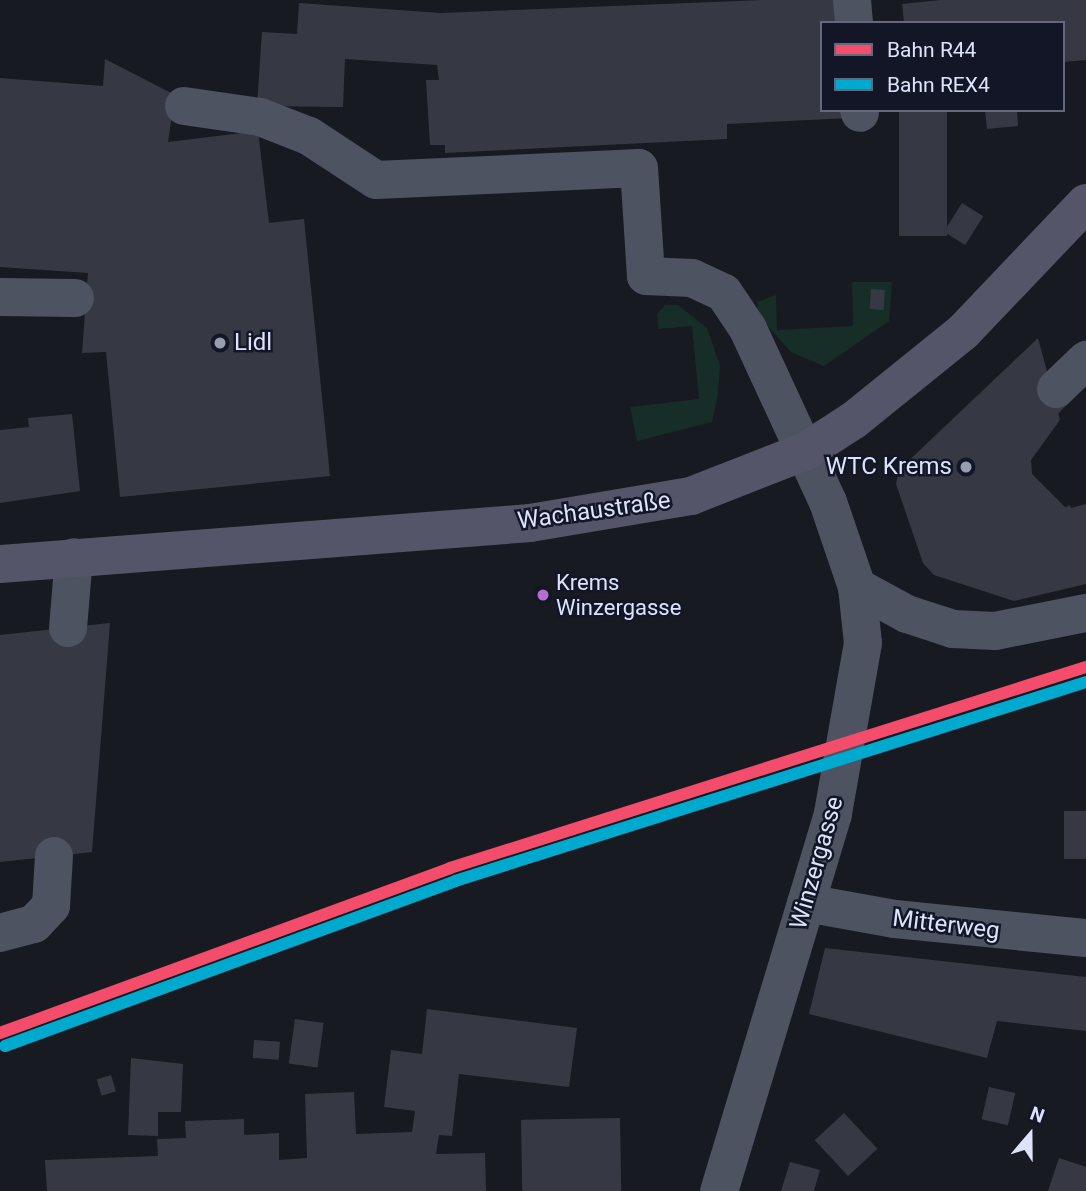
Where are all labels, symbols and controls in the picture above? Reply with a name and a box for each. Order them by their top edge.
legend [820,21,1065,112]
text: Bahn R44 [887,38,976,62]
text: Bahn REX4 [887,73,990,97]
place label: Lidl [234,329,272,357]
marker: Lidl [212,335,228,351]
place label: WTC Krems [826,453,952,481]
marker: WTC Krems [958,459,974,475]
street label: Wachaustraße [516,486,672,536]
place label: Krems Winzergasse [556,569,681,620]
marker: Krems Winzergasse [536,588,550,602]
street label: Winzergasse [784,793,850,933]
street label: Mitterweg [891,904,1001,946]
north arrow [995,1100,1065,1170]
text: N [1027,1102,1048,1128]

